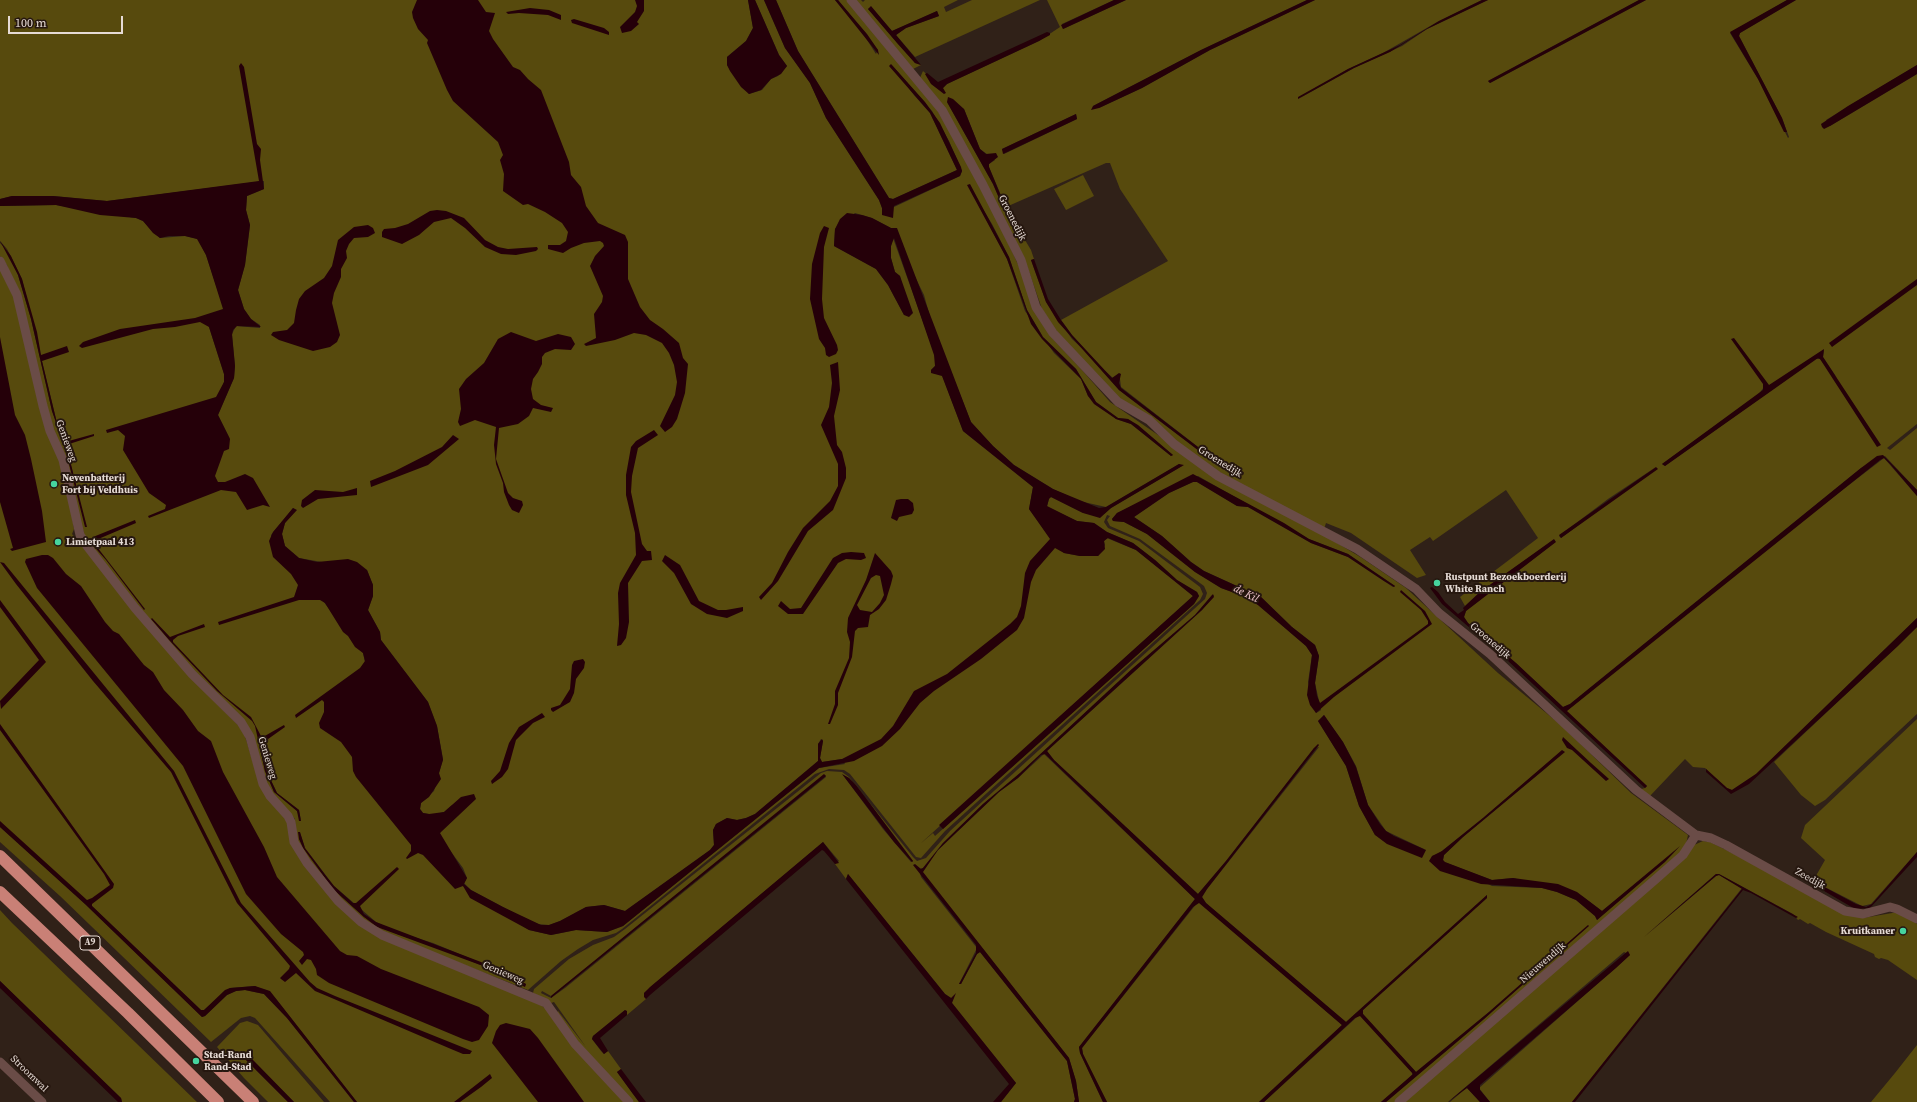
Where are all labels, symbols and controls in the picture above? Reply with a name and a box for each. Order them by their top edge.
scale bar [10,8,125,34]
text: 100 m [15,15,47,31]
street label: Groenedijk [995,193,1029,243]
street label: Genieweg [53,418,79,464]
street label: Groenedijk [1196,444,1244,480]
place label: Nevenbatterij Fort bij Veldhuis [62,472,138,496]
marker: Nevenbatterij Fort bij Veldhuis [49,479,59,489]
place label: Limietpaal 413 [66,536,134,548]
marker: Limietpaal 413 [53,537,63,547]
place label: Rustpunt Bezoekboerderij White Ranch [1445,571,1567,594]
marker: Rustpunt Bezoekboerderij White Ranch [1432,578,1442,588]
water label: de Kil [1231,582,1261,606]
street label: Groenedijk [1467,620,1513,662]
street label: Genieweg [255,735,279,781]
street label: Zeedijk [1793,866,1827,892]
place label: Kruitkamer [1840,925,1895,937]
marker: Kruitkamer [1898,926,1908,936]
road number: A9 [80,936,100,950]
street label: Nieuwendijk [1518,940,1568,986]
street label: Genieweg [481,959,525,987]
place label: Stad-Rand Rand-Stad [204,1049,252,1072]
street label: Stroomwal [8,1053,50,1095]
marker: Stad-Rand Rand-Stad [191,1056,201,1066]

